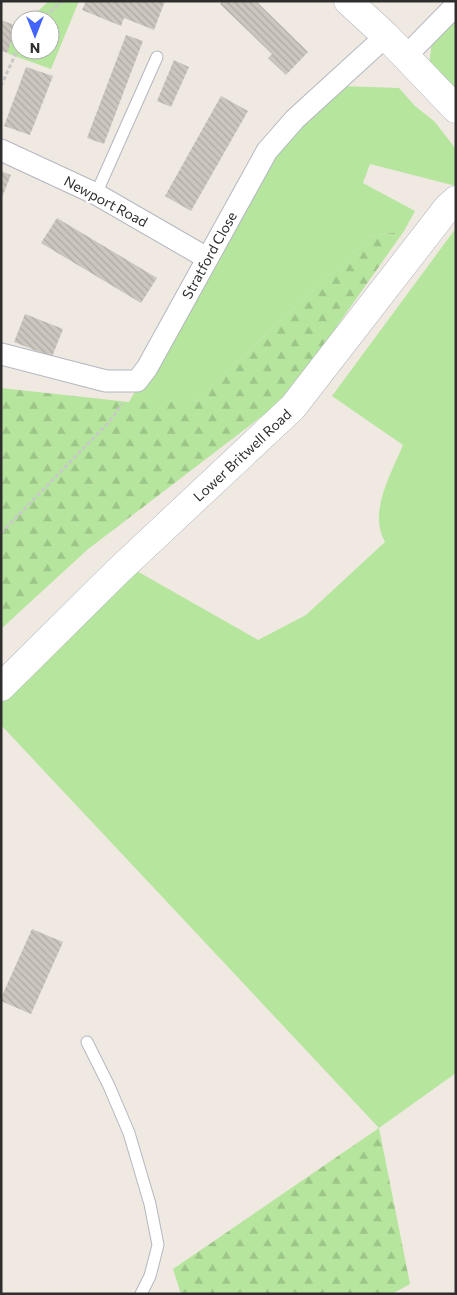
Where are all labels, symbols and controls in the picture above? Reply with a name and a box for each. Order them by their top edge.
north arrow [10,10,60,60]
text: N [30,40,40,57]
street label: Newport Road [61,172,151,230]
street label: Stratford Close [178,208,240,302]
street label: Lower Britwell Road [190,405,294,505]

